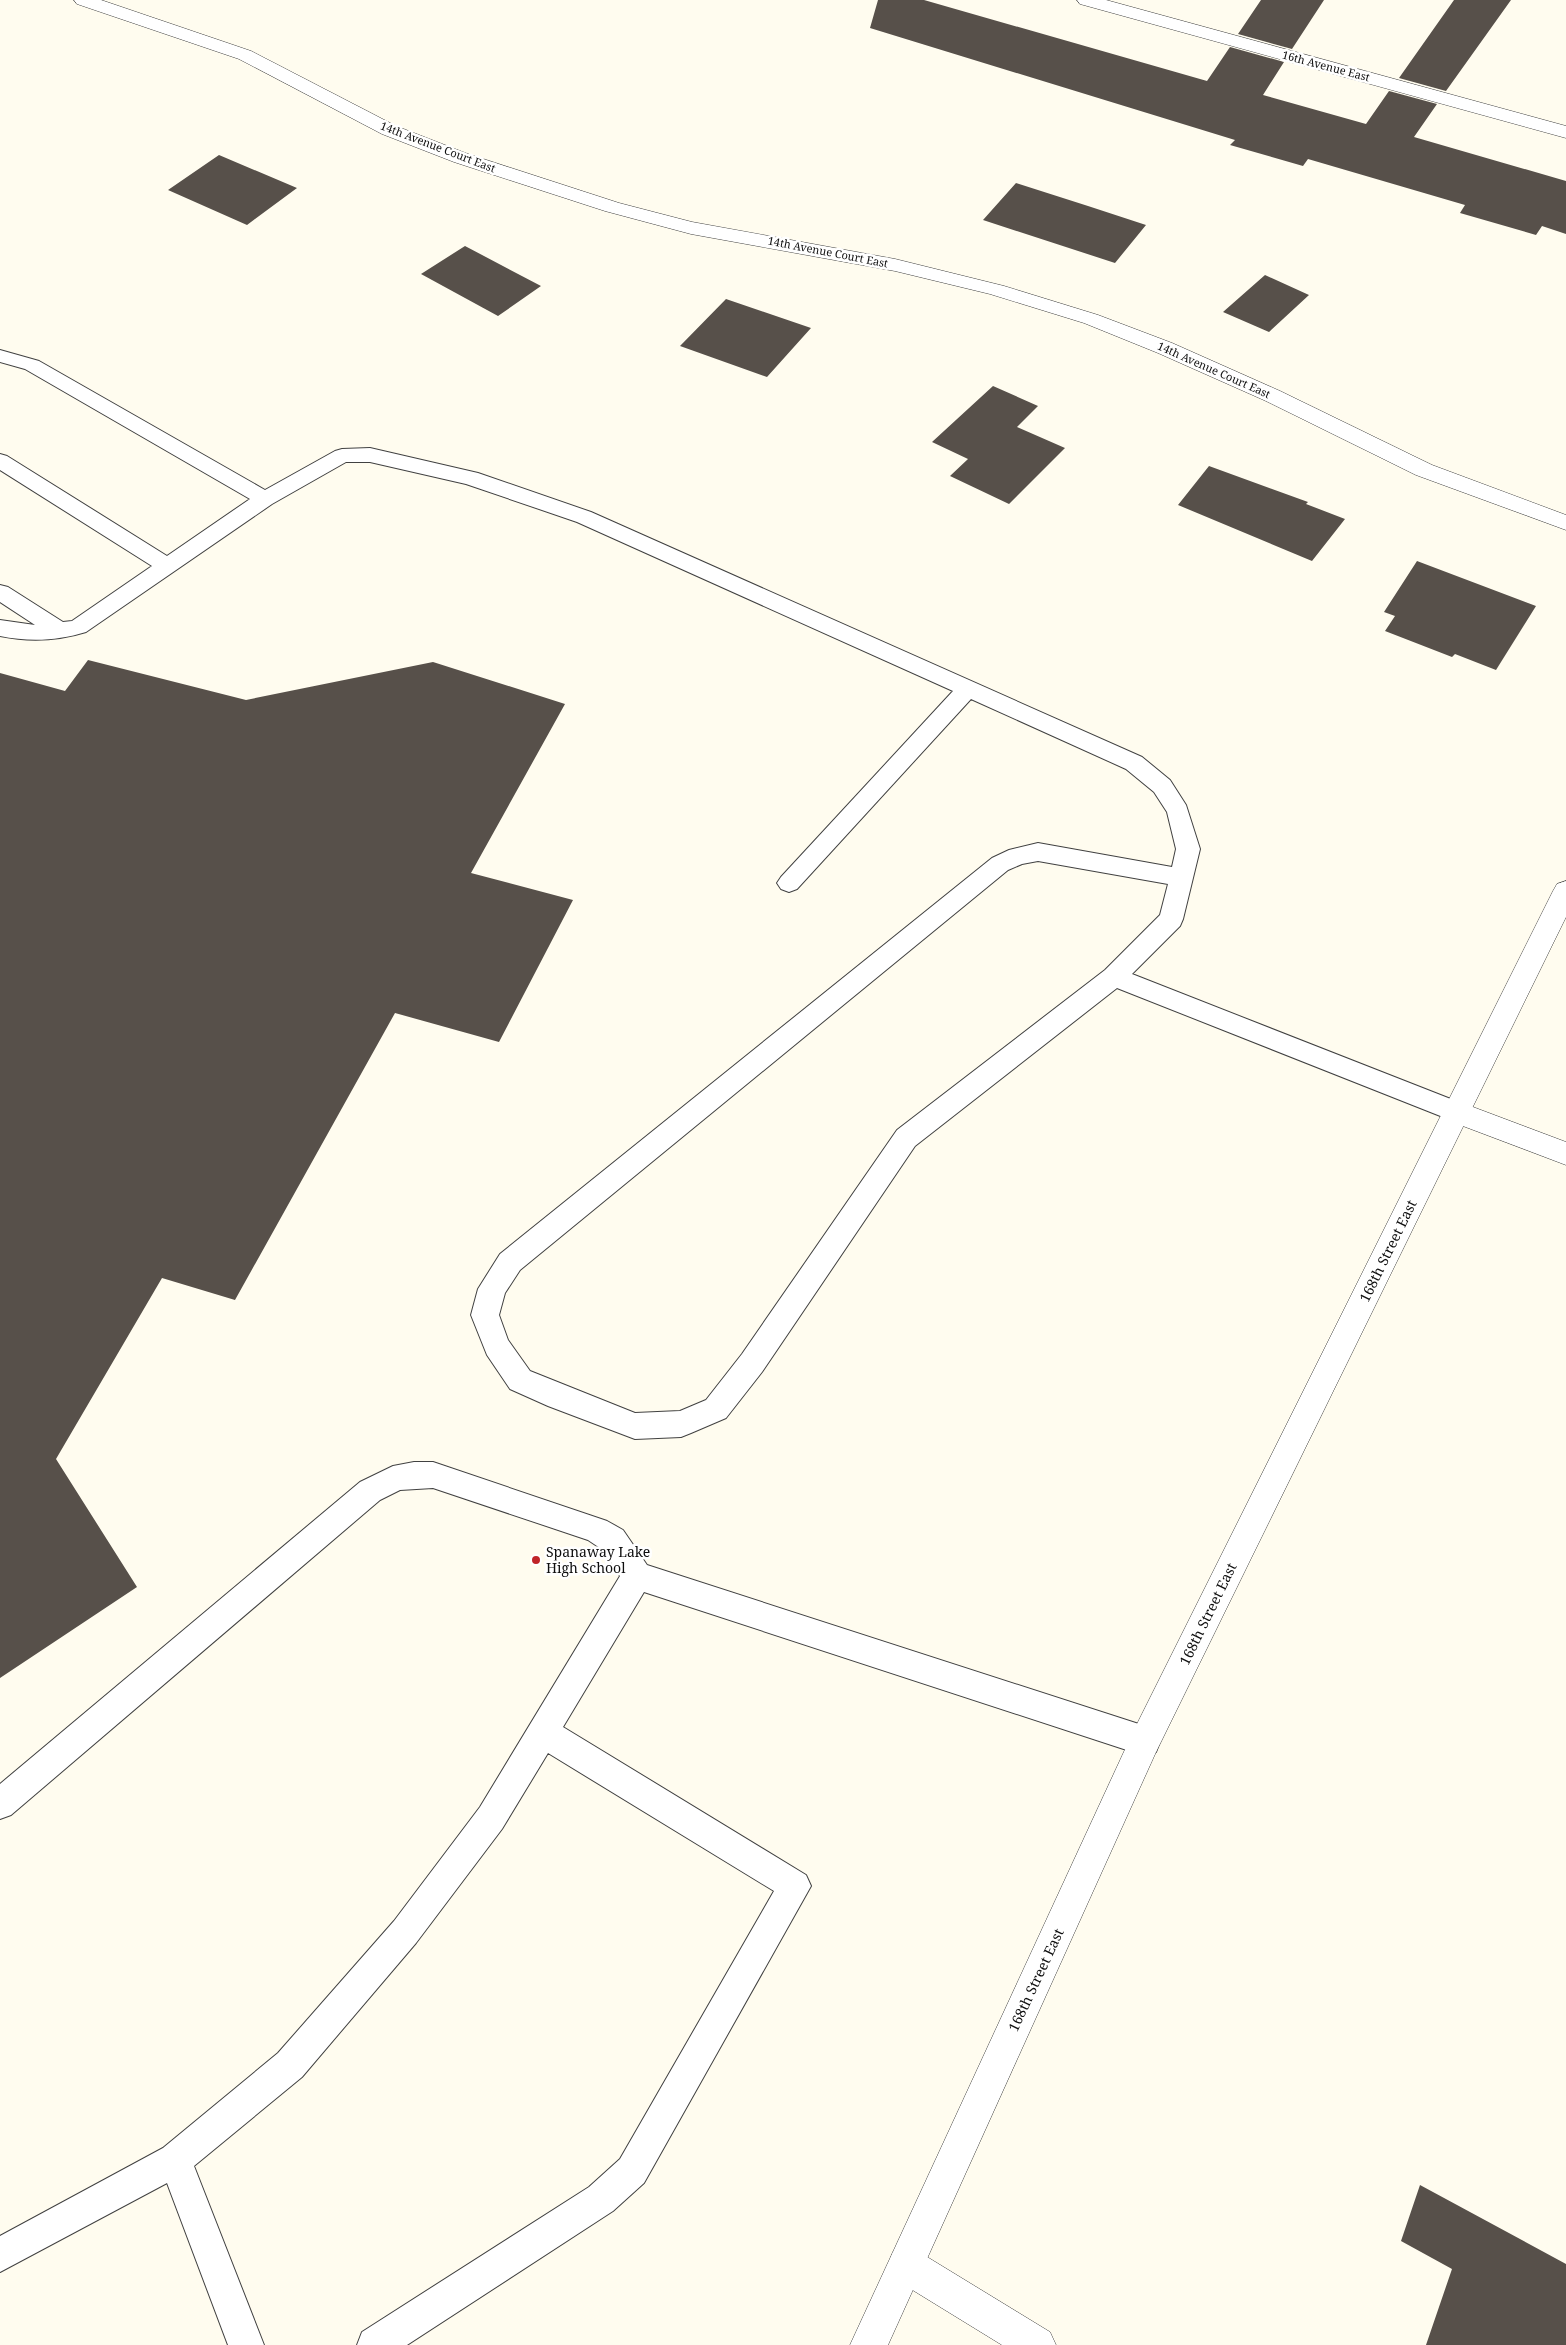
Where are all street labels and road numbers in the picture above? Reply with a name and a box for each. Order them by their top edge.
street label: 16th Avenue East [1281,47,1372,84]
street label: 14th Avenue Court East [379,118,498,175]
street label: 14th Avenue Court East [767,233,890,271]
street label: 14th Avenue Court East [1155,338,1273,401]
street label: 168th Street East [1355,1196,1421,1305]
street label: 168th Street East [1175,1559,1241,1668]
street label: 168th Street East [1003,1925,1068,2034]

